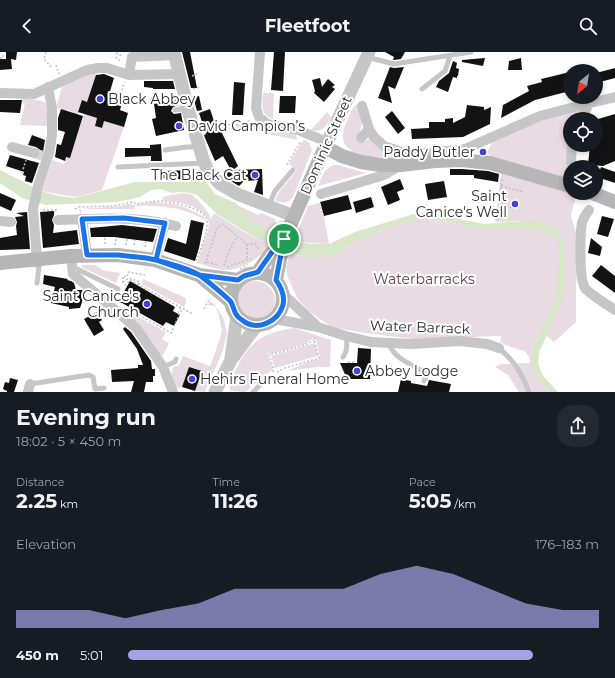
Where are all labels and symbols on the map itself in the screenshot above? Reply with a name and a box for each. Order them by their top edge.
north arrow [563,64,603,104]
place label: Black Abbey [108,90,196,108]
street label: Dominic Street [296,93,356,197]
marker: Black Abbey [95,94,105,104]
place label: David Campion’s [187,117,305,135]
marker: David Campion’s [174,121,184,131]
place label: Paddy Butler [383,143,475,161]
marker: Paddy Butler [478,147,488,157]
place label: The Black Cat [151,166,247,184]
marker: The Black Cat [250,170,260,180]
place label: Saint Canice's Well [416,187,507,221]
marker: Saint Canice's Well [510,199,520,209]
pin [267,222,301,256]
park label: Waterbarracks [373,270,475,288]
place label: Saint Canice's Church [43,287,139,321]
marker: Saint Canice's Church [142,299,152,309]
street label: Water Barrack [370,316,471,338]
place label: Abbey Lodge [365,362,458,380]
marker: Abbey Lodge [352,366,362,376]
place label: Hehirs Funeral Home [200,370,349,388]
marker: Hehirs Funeral Home [187,374,197,384]

